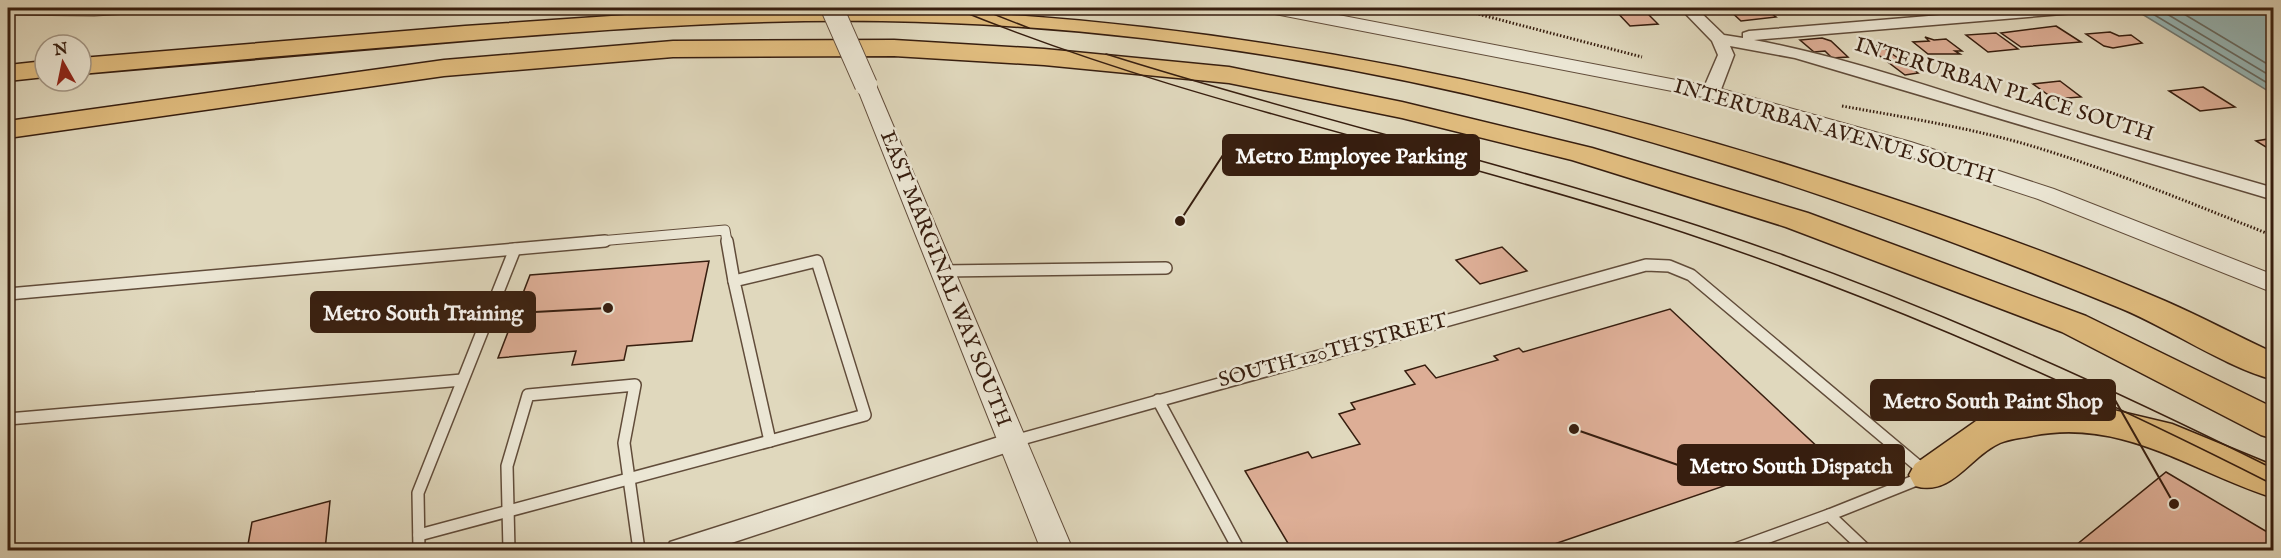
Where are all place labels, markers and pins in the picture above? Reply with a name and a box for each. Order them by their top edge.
callout: Metro Employee Parking [1223,135,1479,175]
callout: Metro South Training [311,292,535,332]
callout: Metro South Paint Shop [1871,380,2115,420]
callout: Metro South Dispatch [1678,445,1904,485]

